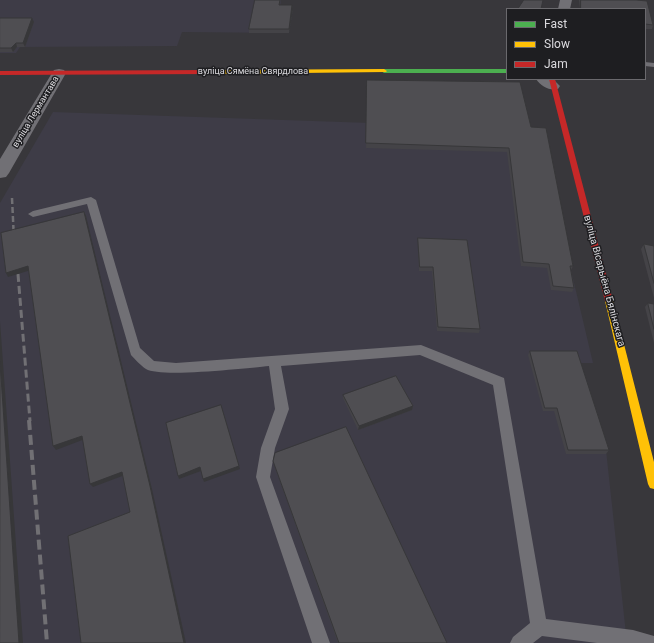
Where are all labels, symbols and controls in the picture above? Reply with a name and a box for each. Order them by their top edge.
legend [506,8,646,80]
text: Fast [544,17,567,31]
text: Slow [544,37,570,51]
text: Jam [544,57,568,71]
street label: вуліца Сямёна Свярдлова [198,67,308,77]
street label: вуліца Лермантава [10,74,62,150]
street label: вуліца Вісарыёна Бялінскага [581,214,627,348]

